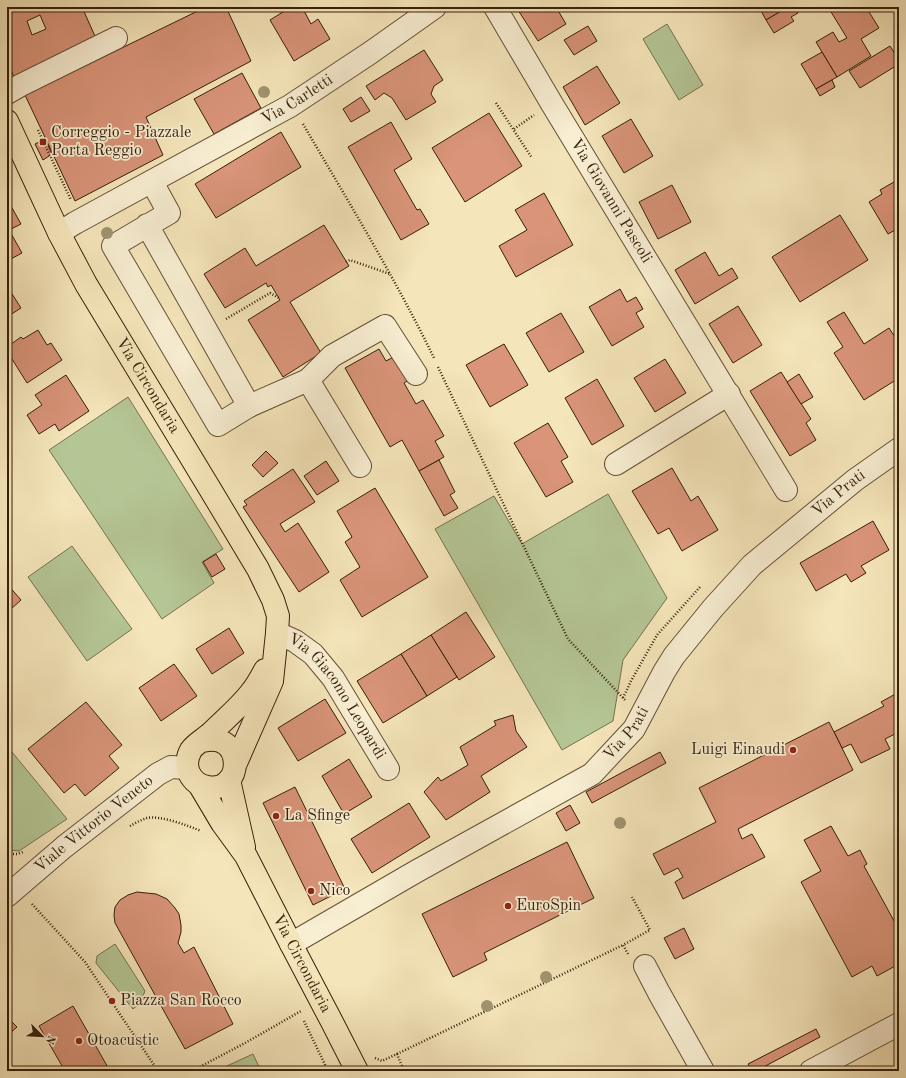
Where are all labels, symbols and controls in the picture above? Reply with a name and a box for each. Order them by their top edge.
street label: Via Carletti [259,72,336,128]
place label: Correggio - Piazzale Porta Reggio [51,125,191,159]
street label: Via Giovanni Pascoli [567,136,655,266]
marker: Correggio - Piazzale Porta Reggio [38,137,48,147]
street label: Via Circondaria [113,335,182,436]
street label: Via Prati [809,467,868,520]
street label: Via Giacomo Leopardi [286,631,388,762]
street label: Via Prati [601,704,652,764]
place label: Luigi Einaudi [691,742,785,758]
marker: Luigi Einaudi [788,745,798,755]
street label: Viale Vittorio Veneto [32,773,157,876]
place label: La Sfinge [284,808,350,824]
marker: La Sfinge [271,811,281,821]
place label: Nico [319,883,351,899]
marker: Nico [306,886,316,896]
place label: EuroSpin [516,898,582,914]
marker: EuroSpin [503,901,513,911]
street label: Via Circondaria [269,912,334,1016]
place label: Piazza San Rocco [120,993,242,1009]
marker: Piazza San Rocco [107,996,117,1006]
north arrow [22,1016,62,1056]
text: N [43,1033,56,1046]
place label: Otoacustic [87,1033,159,1049]
marker: Otoacustic [74,1036,84,1046]

